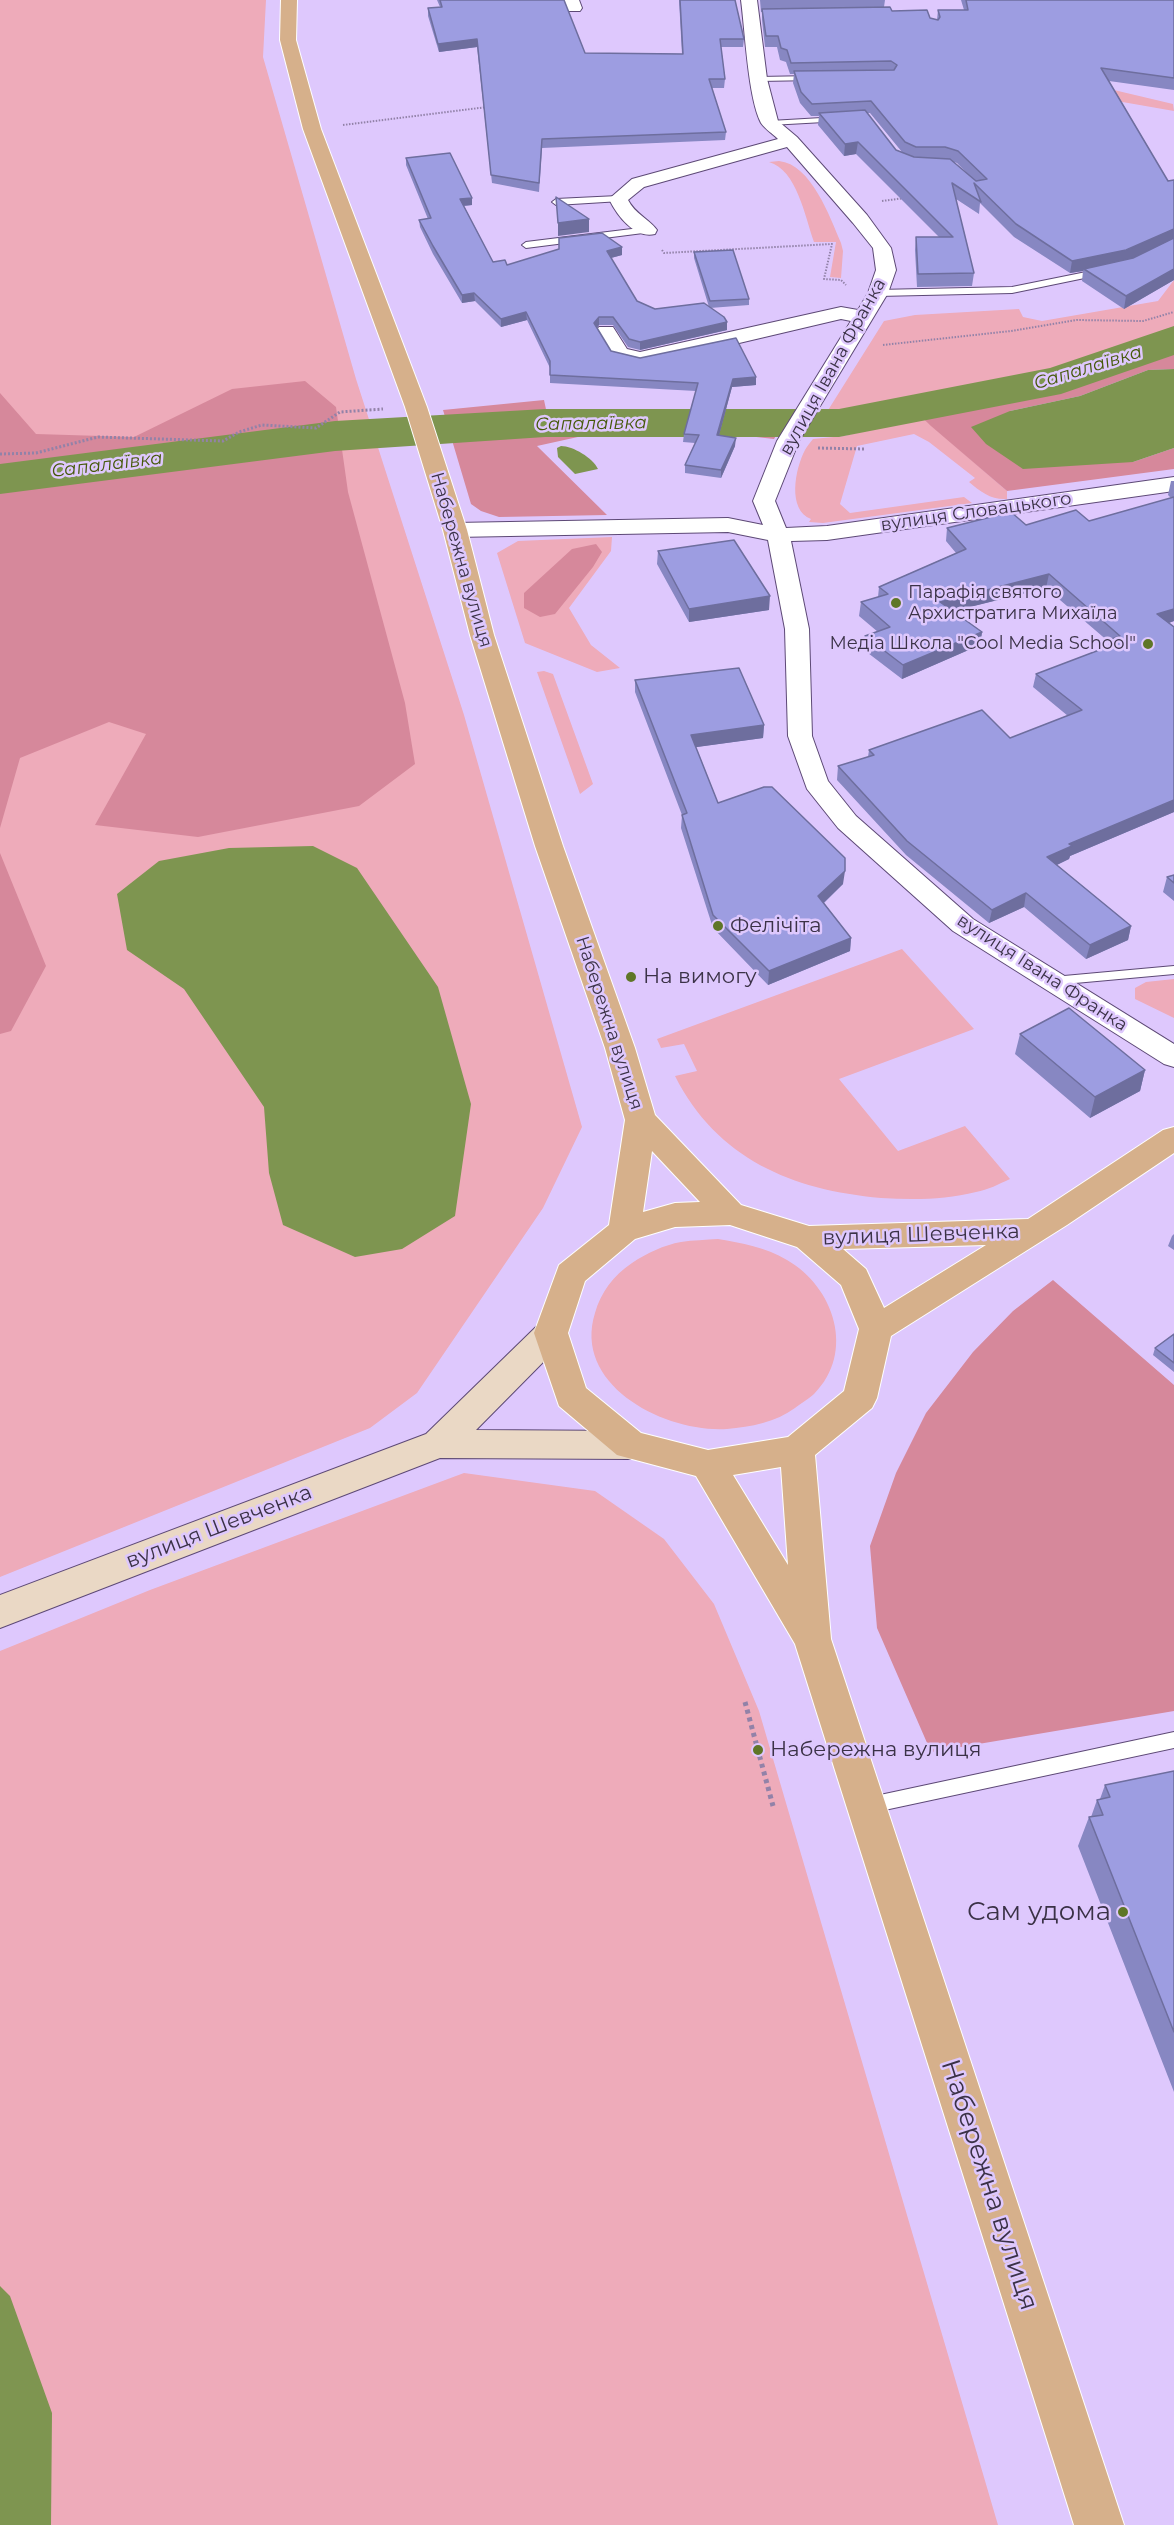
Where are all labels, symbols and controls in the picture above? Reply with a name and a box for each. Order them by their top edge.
street label: вулиця Івана Франка [775,275,891,459]
water label: Сапалаївка [1031,341,1145,395]
water label: Сапалаївка [535,412,647,436]
water label: Сапалаївка [50,447,164,483]
street label: Набережна вулиця [426,470,496,650]
street label: вулиця Словацького [879,488,1073,536]
place label: Парафія святого Архистратига Михаїла [908,582,1117,624]
marker: Парафія святого Архистратига Михаїла [889,596,903,610]
place label: Медіа Школа "Cool Media School" [829,633,1136,655]
marker: Медіа Школа "Cool Media School" [1141,637,1155,651]
street label: вулиця Івана Франка [953,910,1131,1036]
place label: Фелічіта [730,913,821,939]
marker: Фелічіта [711,919,725,933]
street label: Набережна вулиця [571,933,647,1113]
place label: На вимогу [643,964,757,990]
marker: На вимогу [624,970,638,984]
street label: вулиця Шевченка [822,1219,1020,1251]
street label: вулиця Шевченка [123,1480,315,1574]
place label: Набережна вулиця [770,1737,981,1763]
marker: Набережна вулиця [751,1743,765,1757]
place label: Сам удома [967,1896,1111,1928]
marker: Сам удома [1116,1905,1130,1919]
street label: Набережна вулиця [934,2056,1044,2314]

